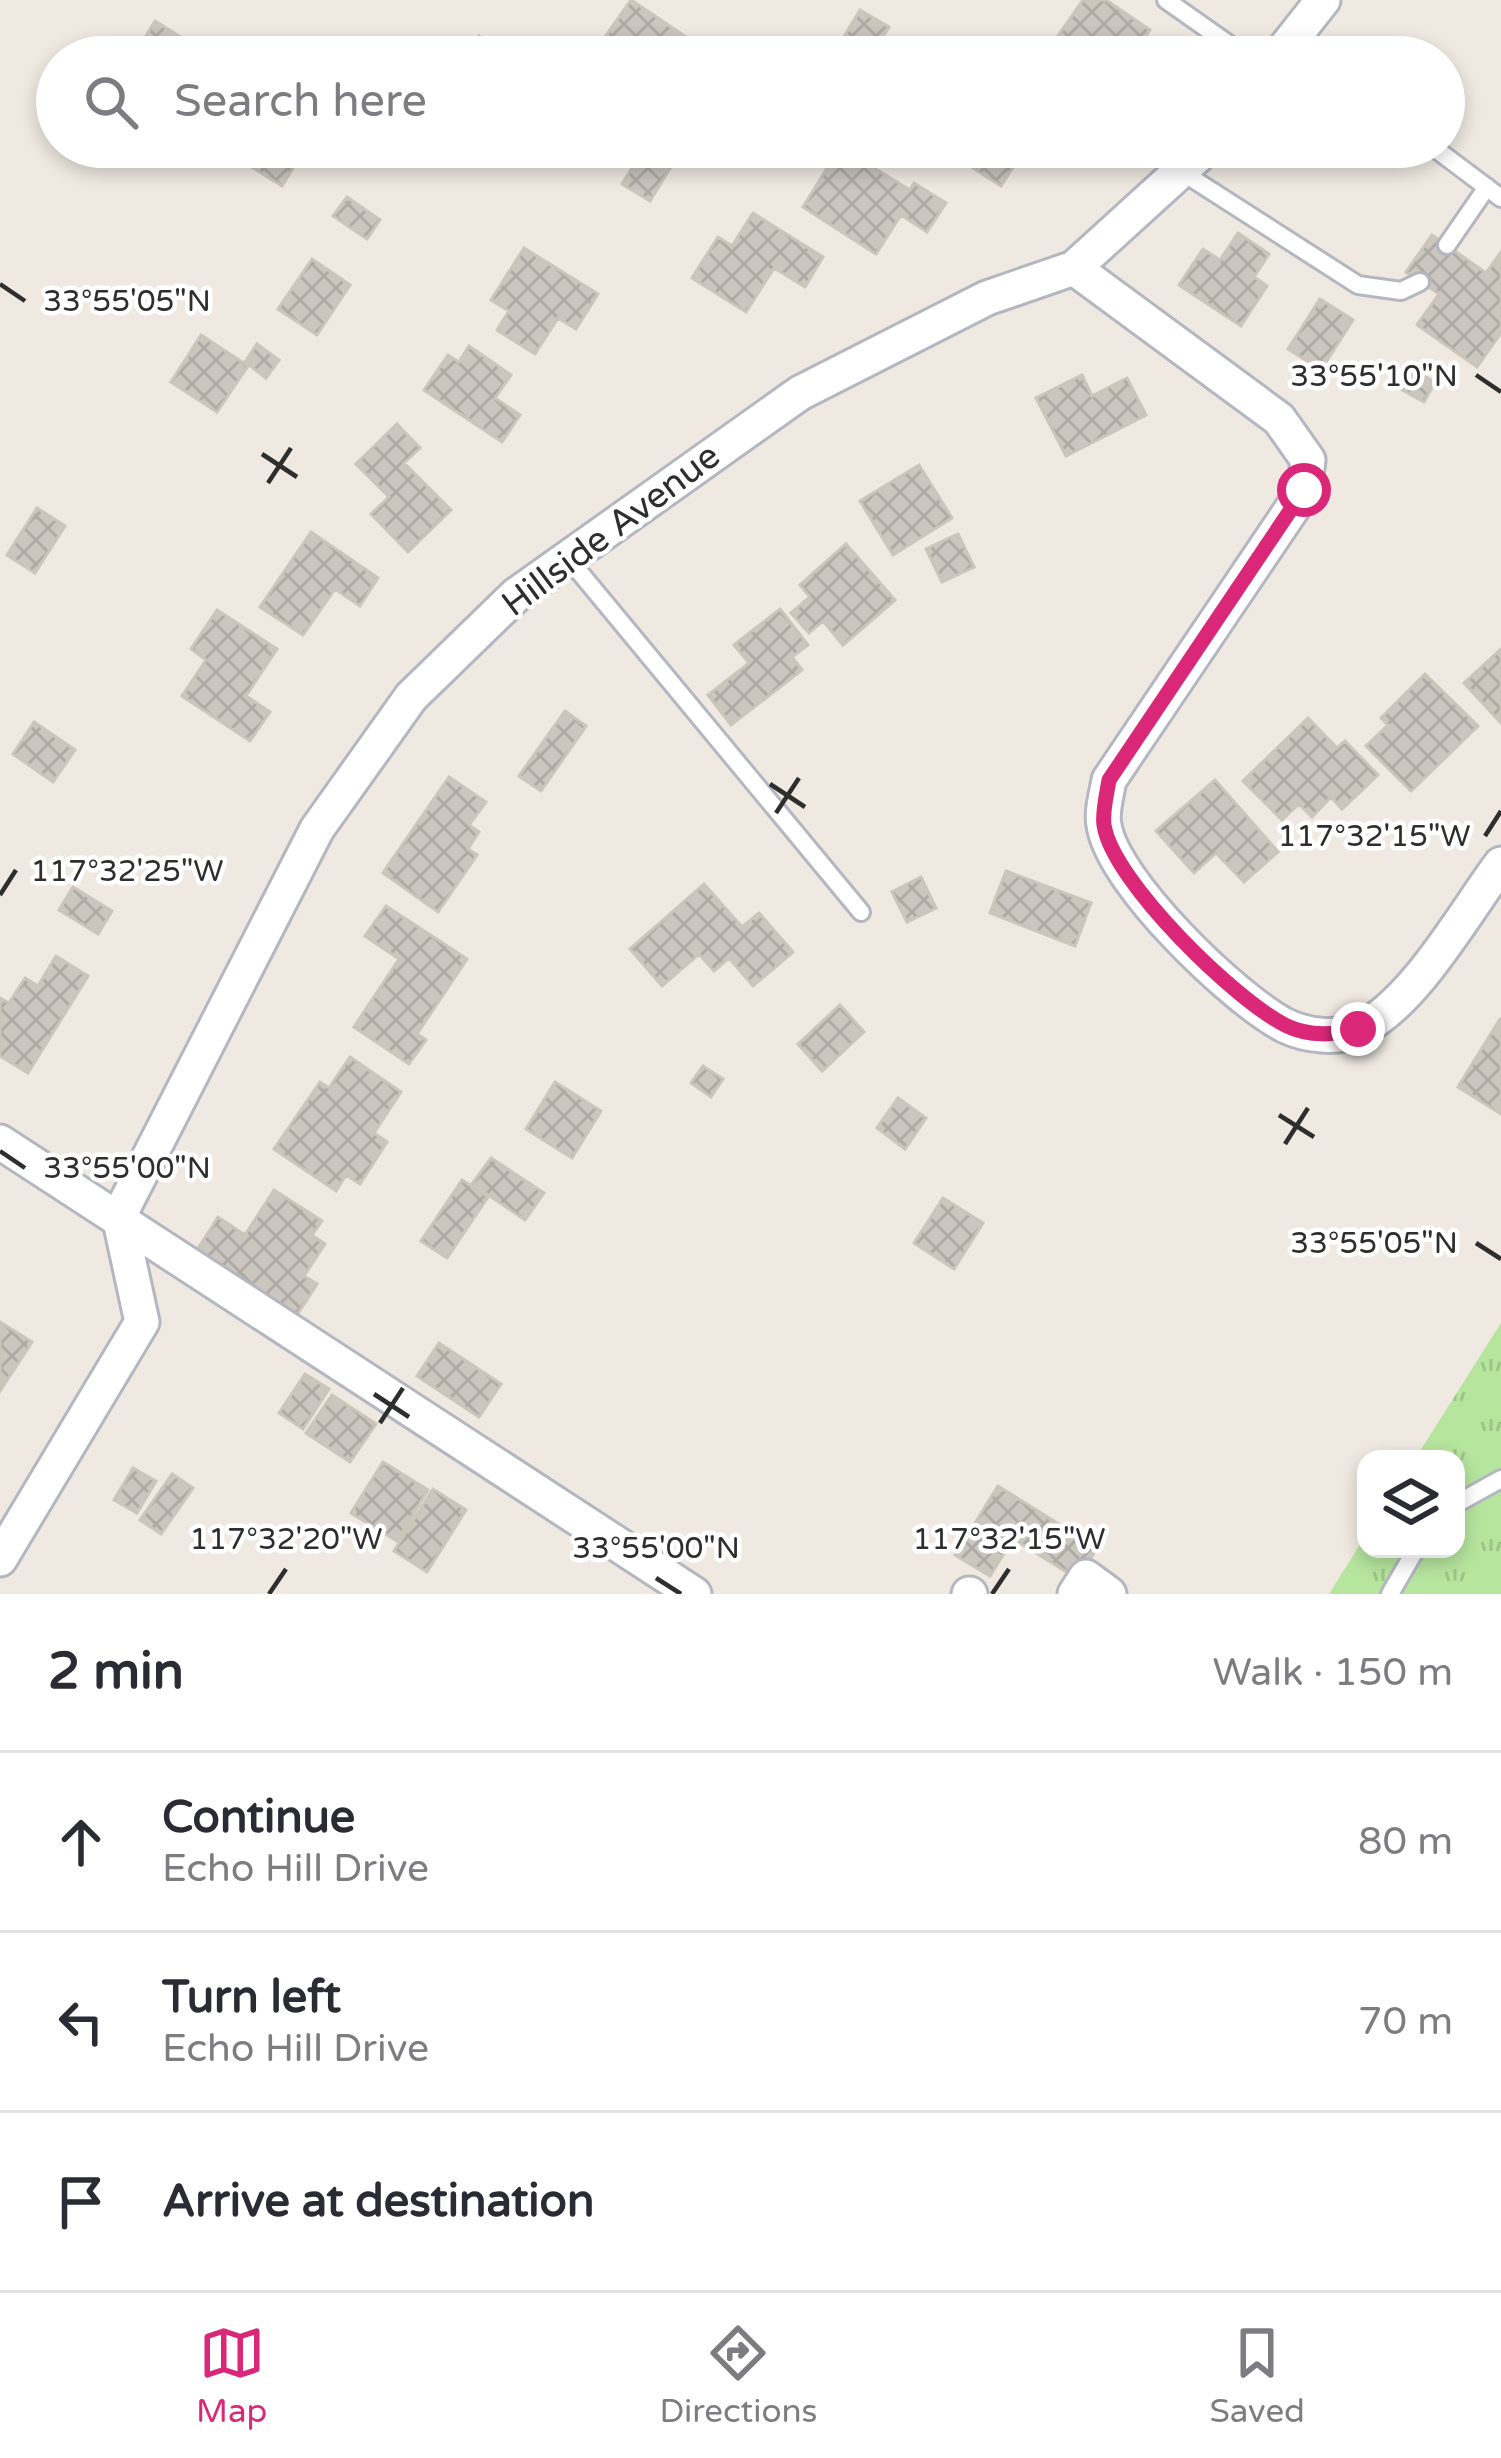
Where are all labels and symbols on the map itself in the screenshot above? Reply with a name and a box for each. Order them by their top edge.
text: 33°55'05"N [43,283,211,320]
text: 33°55'10"N [1290,358,1458,395]
street label: Hillside Avenue [494,434,728,626]
route start [1277,463,1331,517]
text: 117°32'15"W [1277,818,1471,855]
text: 117°32'25"W [30,853,224,890]
route end [1331,1002,1385,1056]
text: 33°55'00"N [43,1150,211,1187]
text: 33°55'05"N [1290,1225,1458,1262]
text: 117°32'20"W [189,1521,383,1558]
text: 117°32'15"W [912,1521,1106,1558]
text: 33°55'00"N [572,1530,740,1567]

